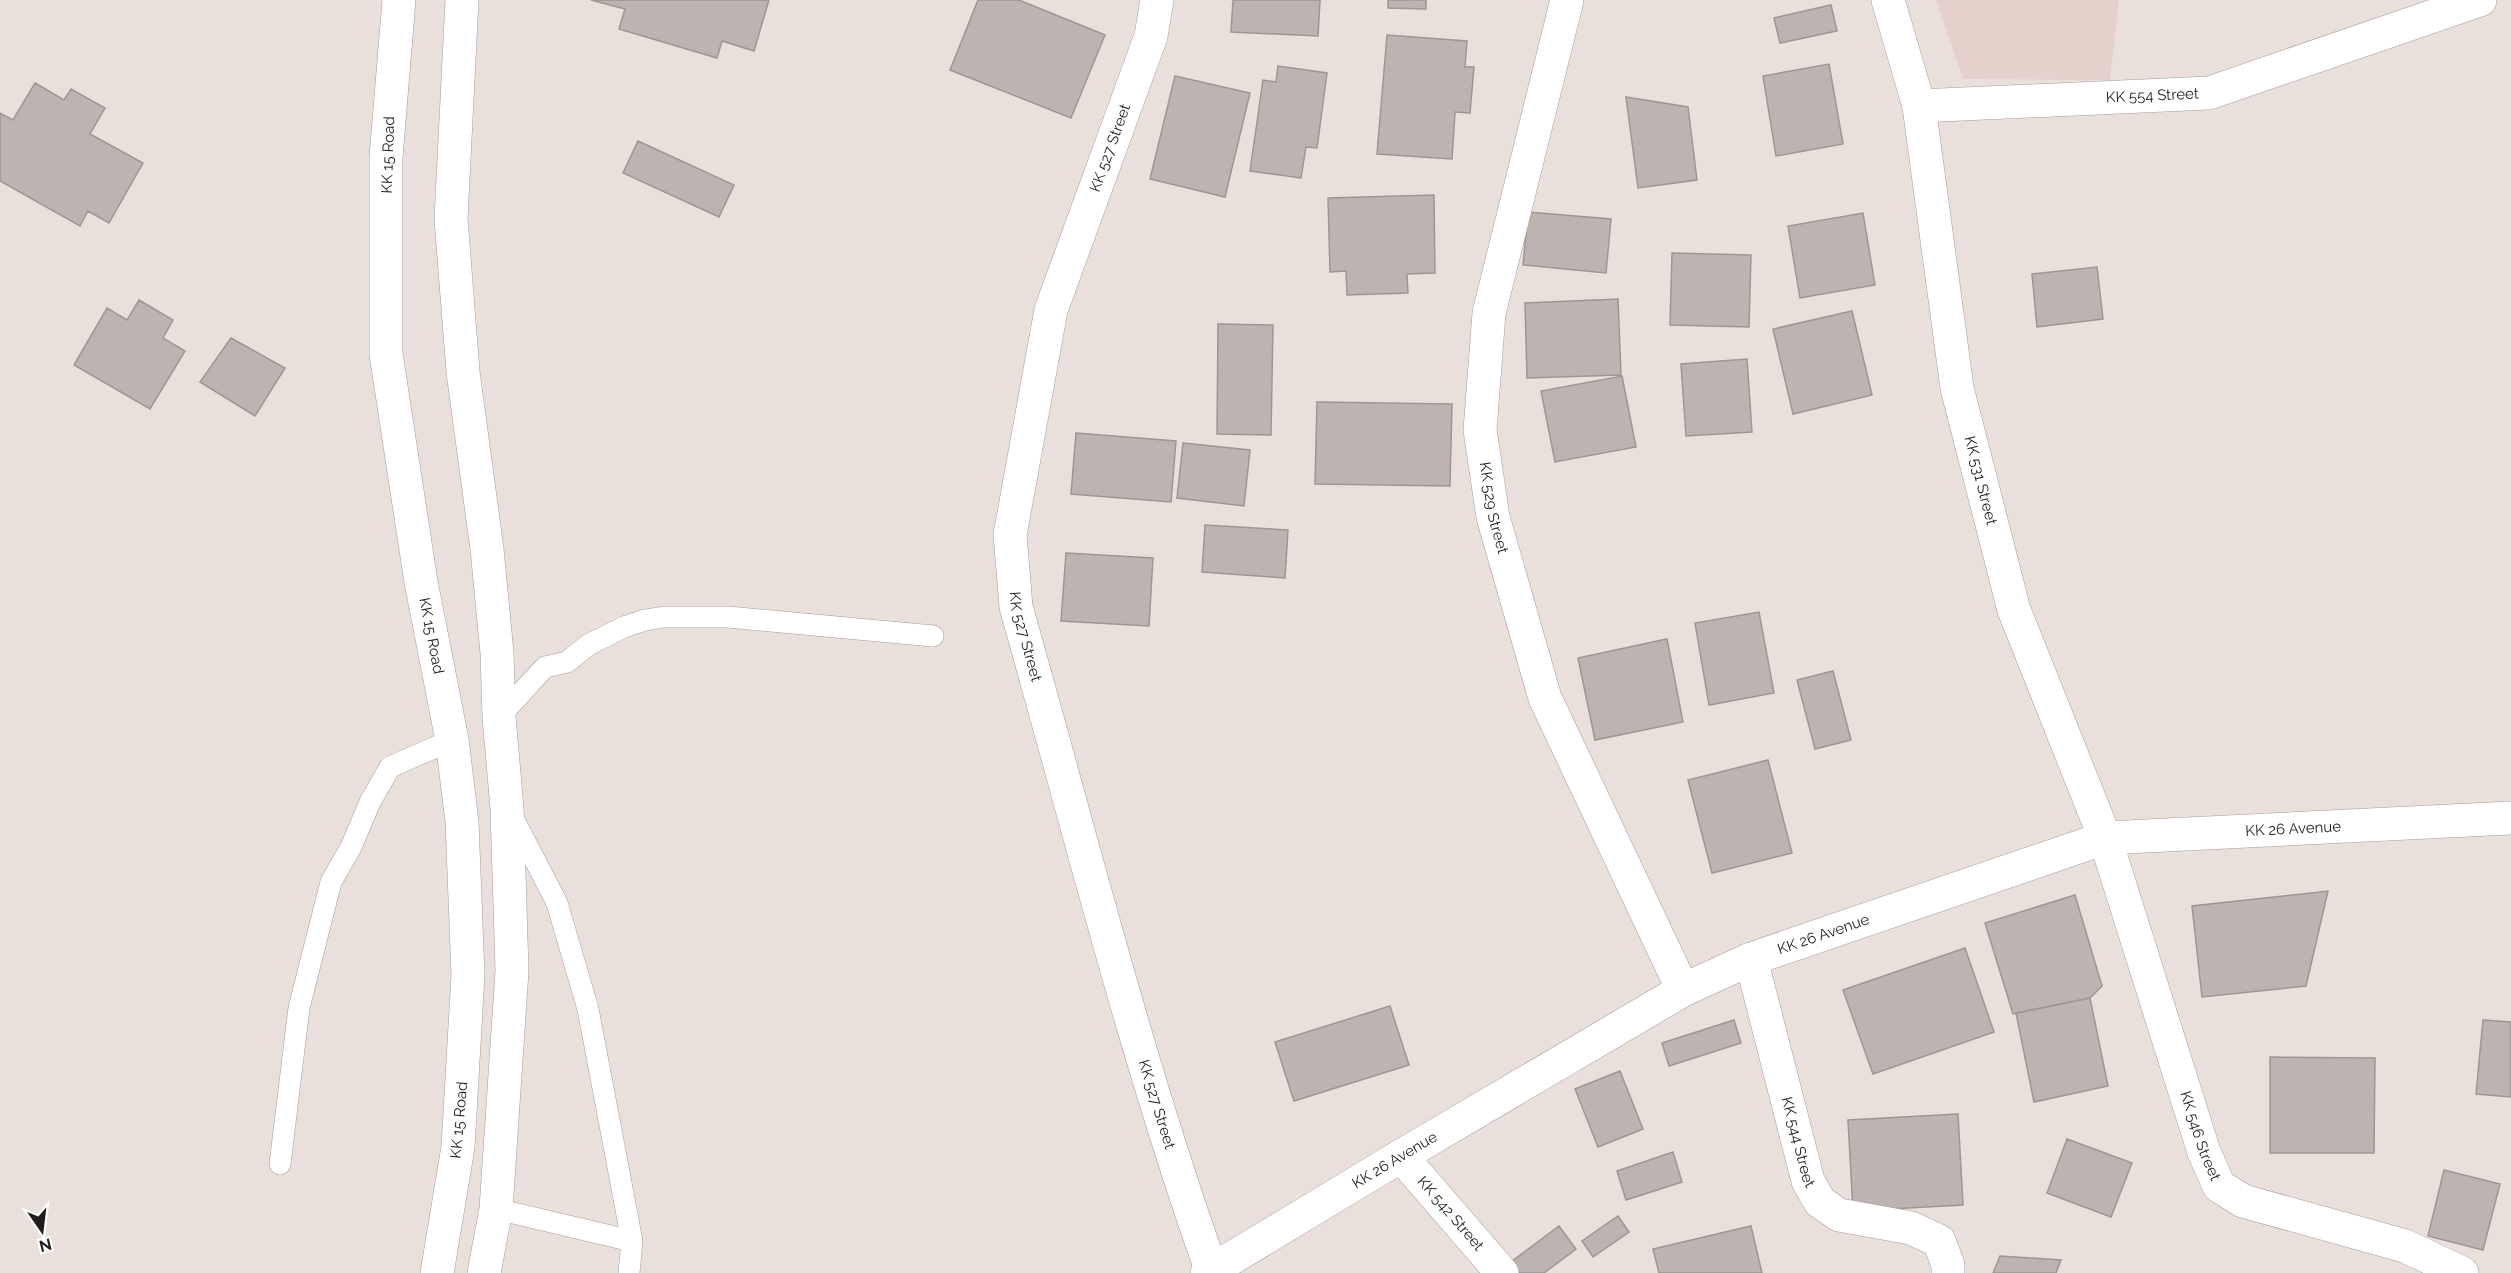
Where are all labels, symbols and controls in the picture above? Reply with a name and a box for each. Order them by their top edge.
street label: KK 554 Street [2105,84,2199,107]
street label: KK 527 Street [1086,102,1134,194]
street label: KK 15 Road [378,116,398,194]
street label: KK 531 Street [1961,434,2001,527]
street label: KK 529 Street [1476,461,1512,556]
street label: KK 527 Street [1006,591,1046,684]
street label: KK 15 Road [415,596,448,675]
street label: KK 26 Avenue [2245,817,2342,840]
street label: KK 26 Avenue [1775,910,1872,958]
street label: KK 527 Street [1135,1058,1179,1151]
street label: KK 15 Road [447,1081,471,1159]
street label: KK 546 Street [2176,1089,2225,1183]
street label: KK 544 Street [1778,1095,1819,1191]
street label: KK 26 Avenue [1349,1128,1441,1192]
street label: KK 542 Street [1414,1173,1488,1254]
north arrow [12,1201,72,1261]
text: N [37,1234,54,1256]

